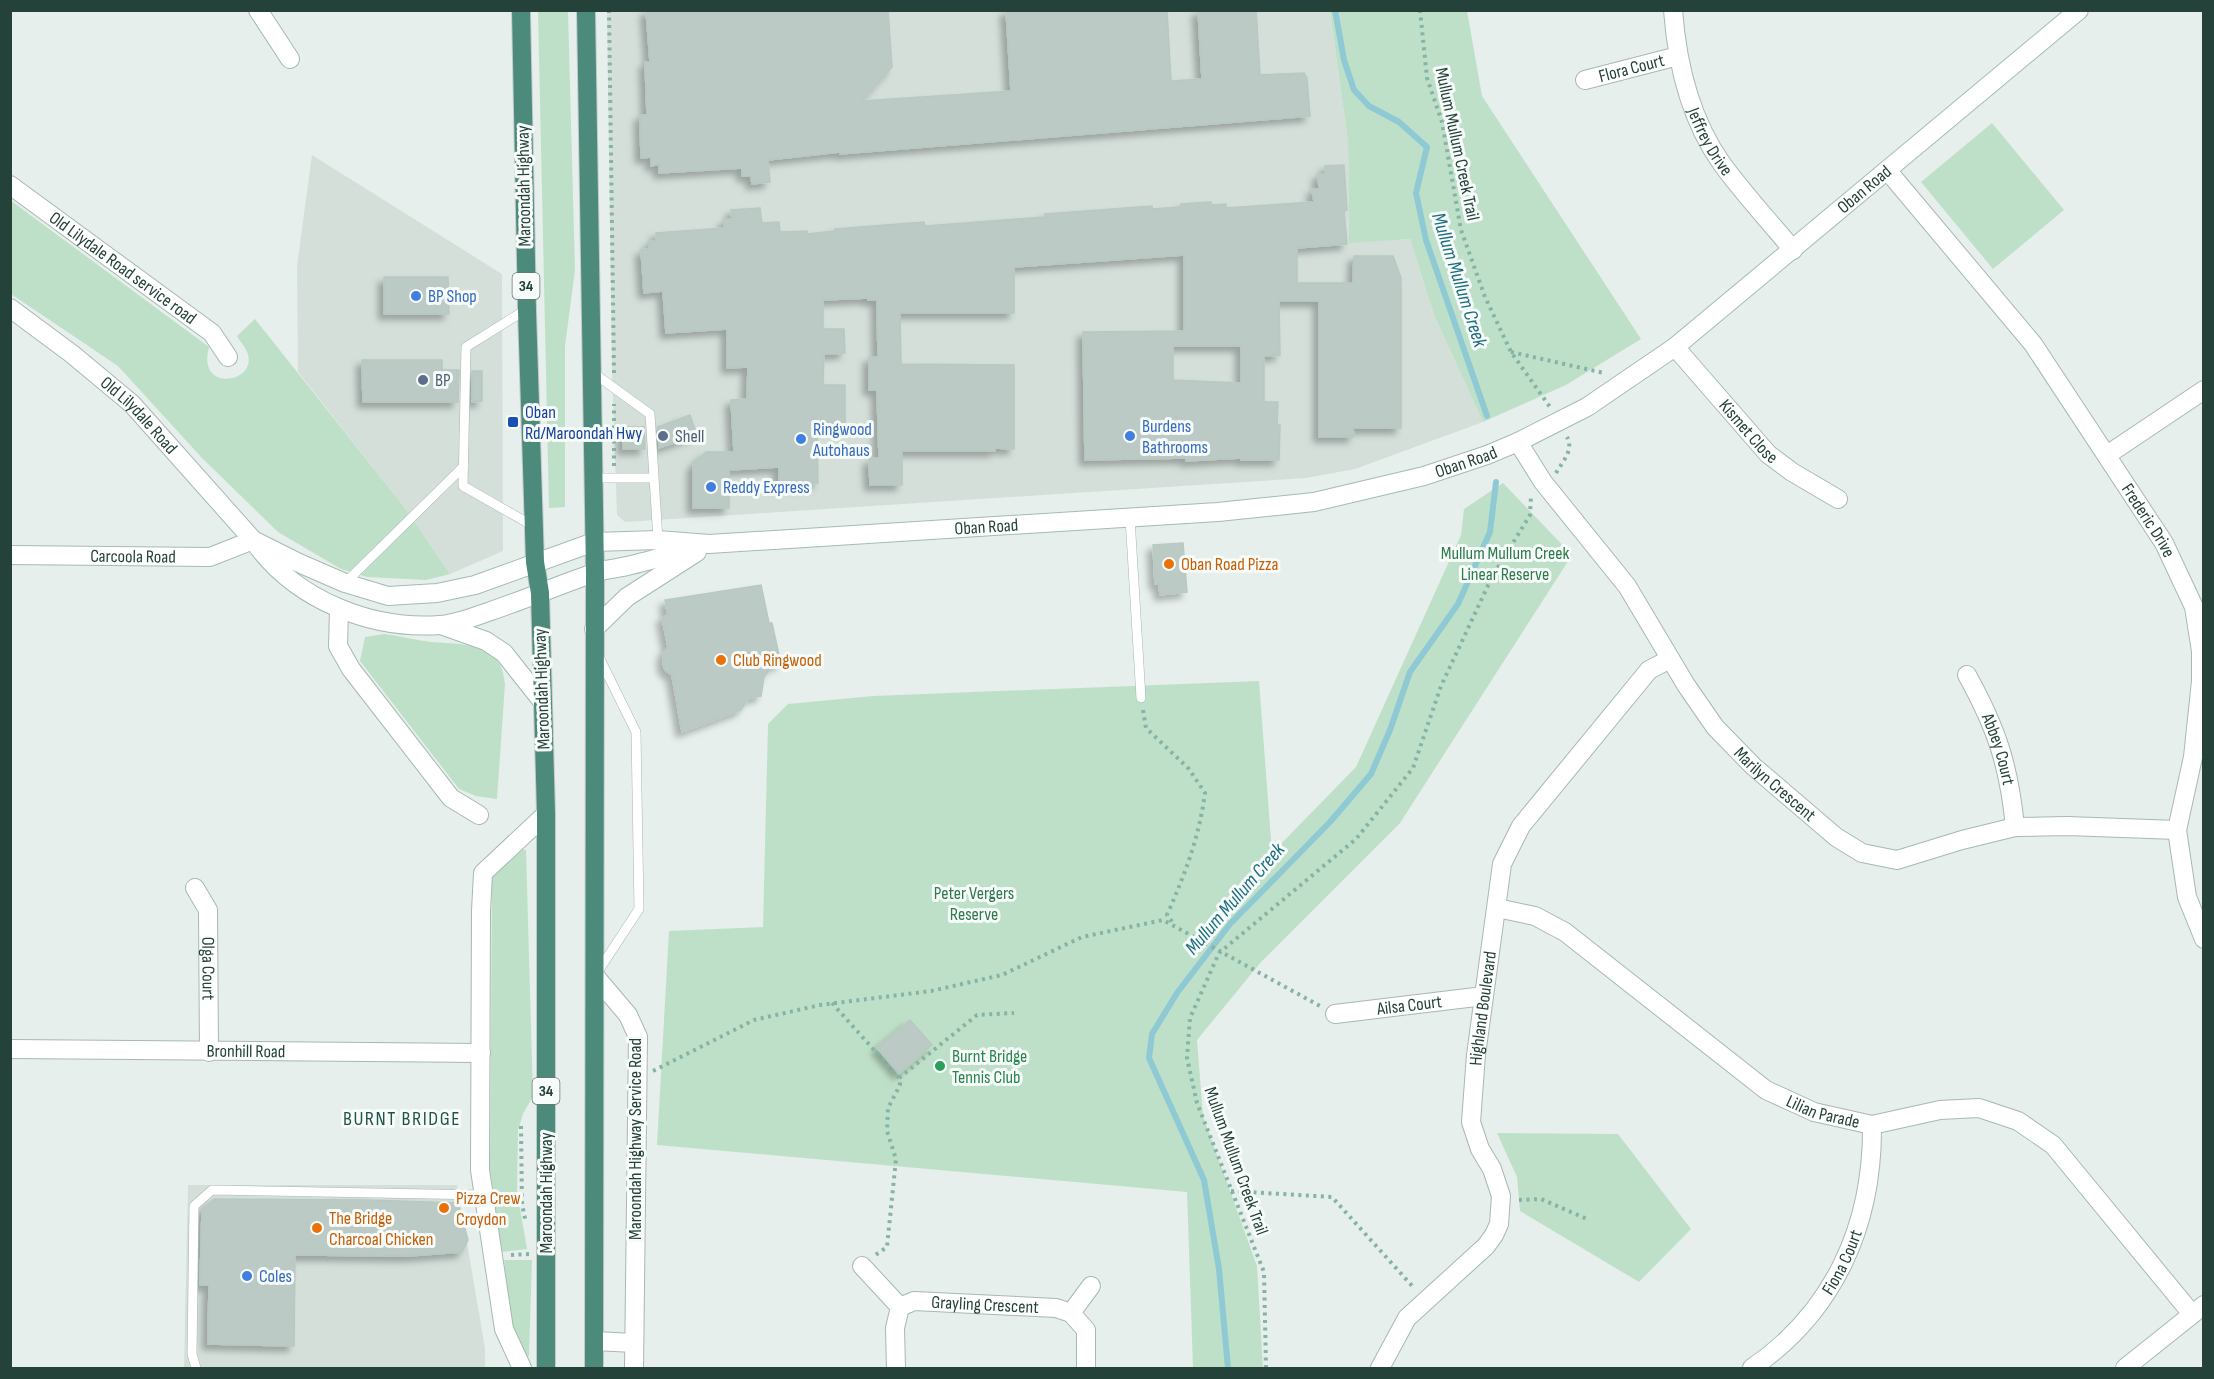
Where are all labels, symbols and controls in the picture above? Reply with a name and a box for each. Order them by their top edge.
street label: Flora Court [1596,49,1667,87]
street label: Mullum Mullum Creek Trail [1431,66,1483,222]
street label: Jeffrey Drive [1683,104,1737,180]
street label: Maroondah Highway [512,125,536,247]
street label: Oban Road [1833,161,1895,218]
street label: Old Lilydale Road service road [45,207,201,329]
water label: Mullum Mullum Creek [1426,210,1492,351]
road number: 34 [512,273,540,299]
place label: BP Shop [428,286,477,307]
marker: BP Shop [409,289,423,303]
place label: BP [435,370,451,391]
street label: Old Lilydale Road [96,372,182,458]
marker: BP [416,373,430,387]
street label: Kismet Close [1715,395,1782,468]
place label: Oban Rd/Maroondah Hwy [525,402,642,444]
marker: Oban Rd/Maroondah Hwy [506,415,520,429]
place label: Burdens Bathrooms [1142,416,1208,458]
place label: Ringwood Autohaus [812,419,872,461]
place label: Shell [675,426,704,447]
marker: Shell [656,429,670,443]
marker: Burdens Bathrooms [1123,429,1137,443]
marker: Ringwood Autohaus [794,432,808,446]
street label: Oban Road [1432,442,1500,482]
place label: Reddy Express [723,477,810,498]
street label: Frederic Drive [2117,479,2180,561]
marker: Reddy Express [704,480,718,494]
street label: Oban Road [954,514,1019,539]
park label: Mullum Mullum Creek Linear Reserve [1441,543,1569,585]
street label: Carcoola Road [90,545,176,567]
place label: Oban Road Pizza [1181,554,1279,575]
marker: Oban Road Pizza [1162,557,1176,571]
street label: Maroondah Highway [529,628,555,750]
place label: Club Ringwood [733,650,822,671]
marker: Club Ringwood [714,653,728,667]
street label: Abbey Court [1977,709,2020,787]
street label: Marilyn Crescent [1730,742,1821,826]
water label: Mullum Mullum Creek [1180,838,1290,960]
park label: Peter Vergers Reserve [934,883,1014,925]
street label: Olga Court [198,937,219,1001]
street label: Highland Boulevard [1465,950,1501,1066]
street label: Ailsa Court [1375,991,1444,1019]
street label: Maroondah Highway Service Road [625,1038,646,1240]
street label: Bronhill Road [207,1040,285,1062]
place label: Burnt Bridge Tennis Club [952,1046,1027,1088]
marker: Burnt Bridge Tennis Club [933,1059,947,1073]
road number: 34 [532,1078,560,1104]
street label: Mullum Mullum Creek Trail [1199,1084,1273,1238]
street label: Lilian Parade [1783,1090,1862,1132]
district label: BURNT BRIDGE [343,1107,461,1131]
street label: Maroondah Highway [536,1132,557,1254]
place label: Pizza Crew Croydon [456,1188,520,1230]
marker: Pizza Crew Croydon [437,1201,451,1215]
place label: The Bridge Charcoal Chicken [329,1208,433,1250]
marker: The Bridge Charcoal Chicken [310,1221,324,1235]
street label: Fiona Court [1817,1226,1867,1299]
place label: Coles [259,1266,292,1287]
marker: Coles [240,1269,254,1283]
street label: Grayling Crescent [931,1291,1040,1318]

